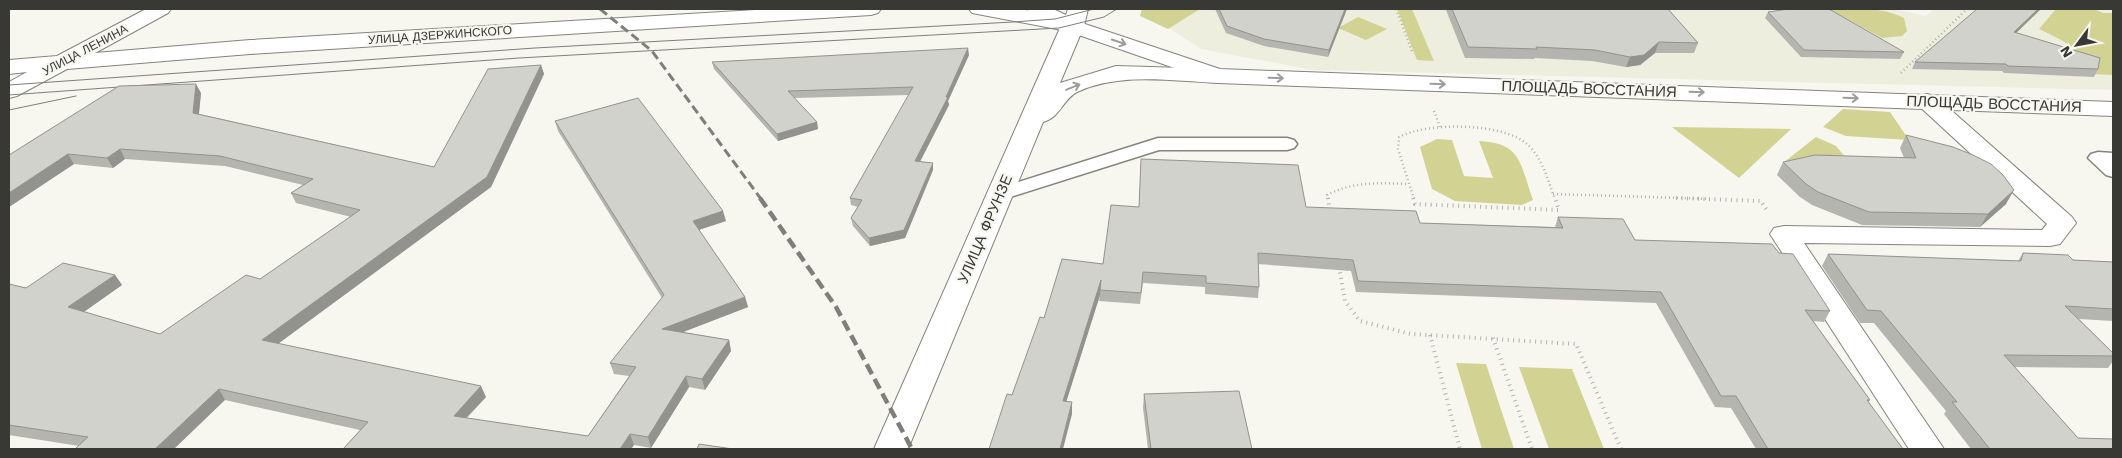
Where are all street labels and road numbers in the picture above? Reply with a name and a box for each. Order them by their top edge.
street label: УЛИЦА ЛЕНИНА [40,22,130,78]
street label: УЛИЦА ДЗЕРЖИНСКОГО [368,23,512,47]
street label: ПЛОЩАДЬ ВОССТАНИЯ [1501,77,1677,101]
street label: ПЛОЩАДЬ ВОССТАНИЯ [1906,92,2082,116]
street label: УЛИЦА ФРУНЗЕ [954,172,1016,286]

